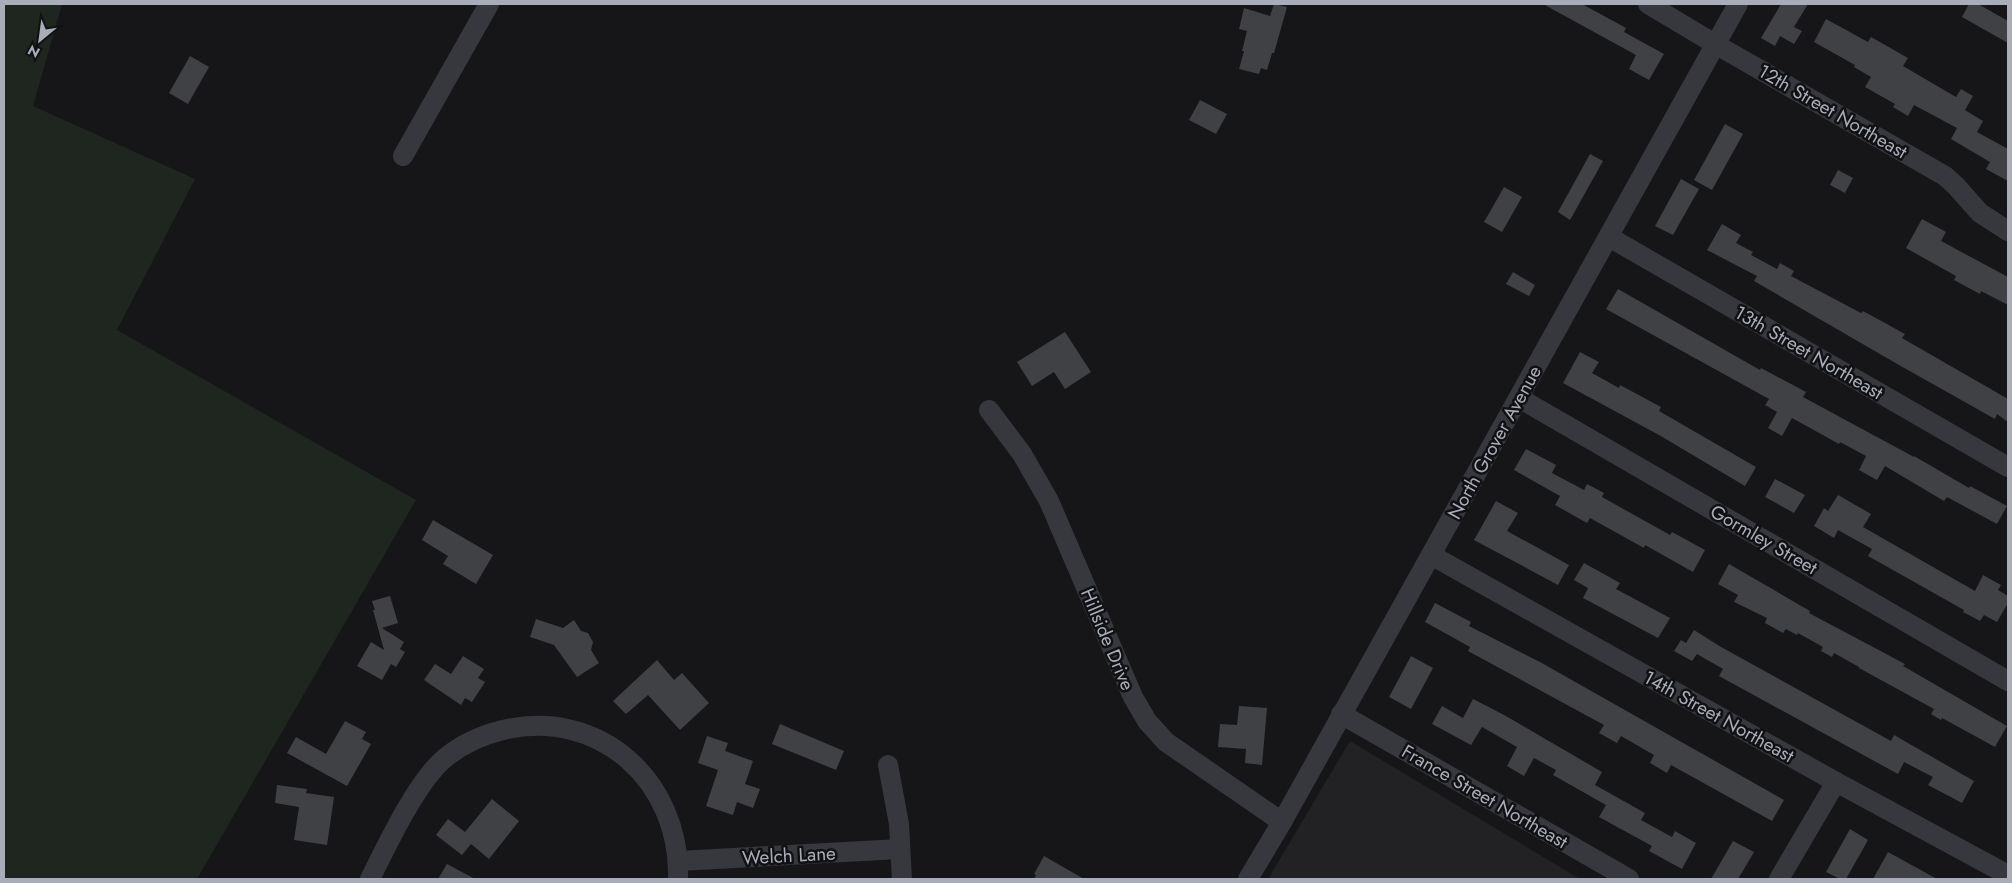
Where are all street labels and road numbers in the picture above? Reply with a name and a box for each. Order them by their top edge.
street label: 12th Street Northeast [1753,58,1913,165]
street label: 13th Street Northeast [1729,299,1888,406]
street label: North Grover Avenue [1441,360,1548,524]
street label: Gormley Street [1705,498,1823,581]
street label: Hillside Drive [1074,584,1141,695]
street label: 14th Street Northeast [1639,664,1799,769]
street label: France Street Northeast [1397,738,1573,855]
street label: Welch Lane [742,840,837,871]

